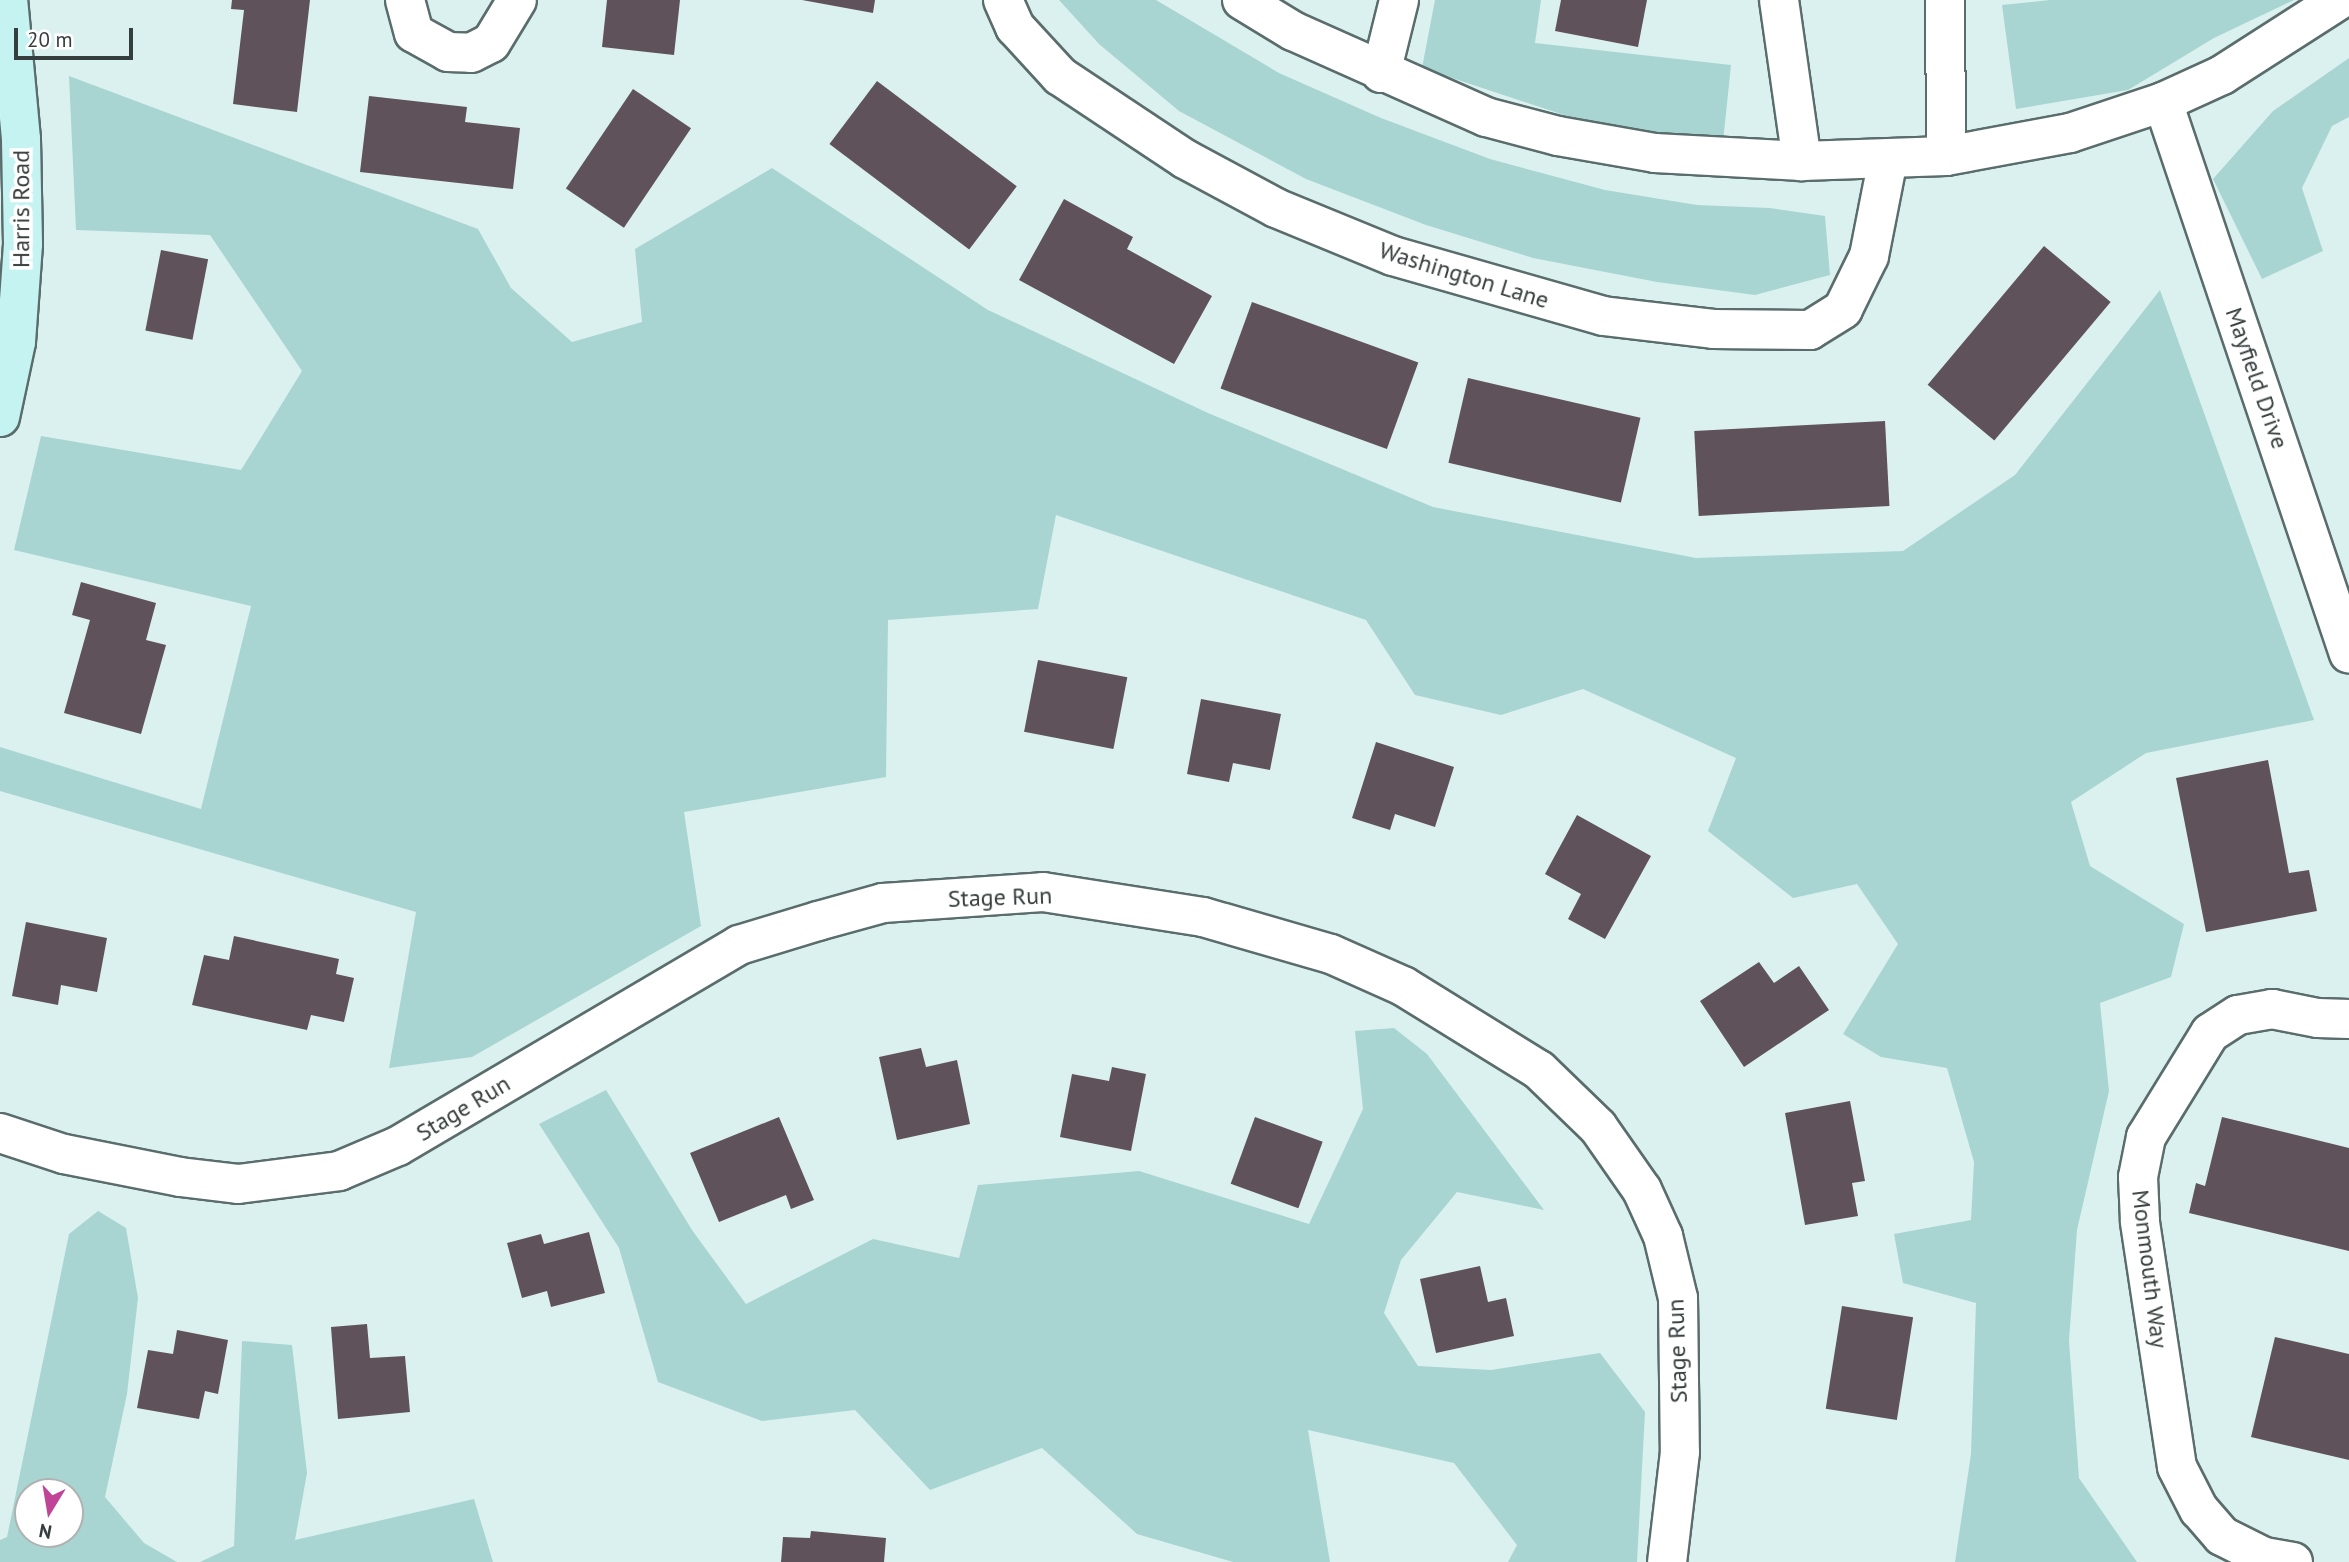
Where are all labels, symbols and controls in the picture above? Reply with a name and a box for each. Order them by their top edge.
scale bar [18,14,136,58]
text: 20 m [27,26,73,53]
street label: Harris Road [7,150,35,268]
street label: Washington Lane [1376,236,1552,314]
street label: Mayfield Drive [2219,304,2295,452]
street label: Stage Run [947,881,1053,913]
street label: Stage Run [411,1069,515,1147]
street label: Monmouth Way [2126,1188,2174,1350]
street label: Stage Run [1661,1298,1693,1404]
north arrow [14,1478,84,1548]
text: N [37,1519,54,1545]

